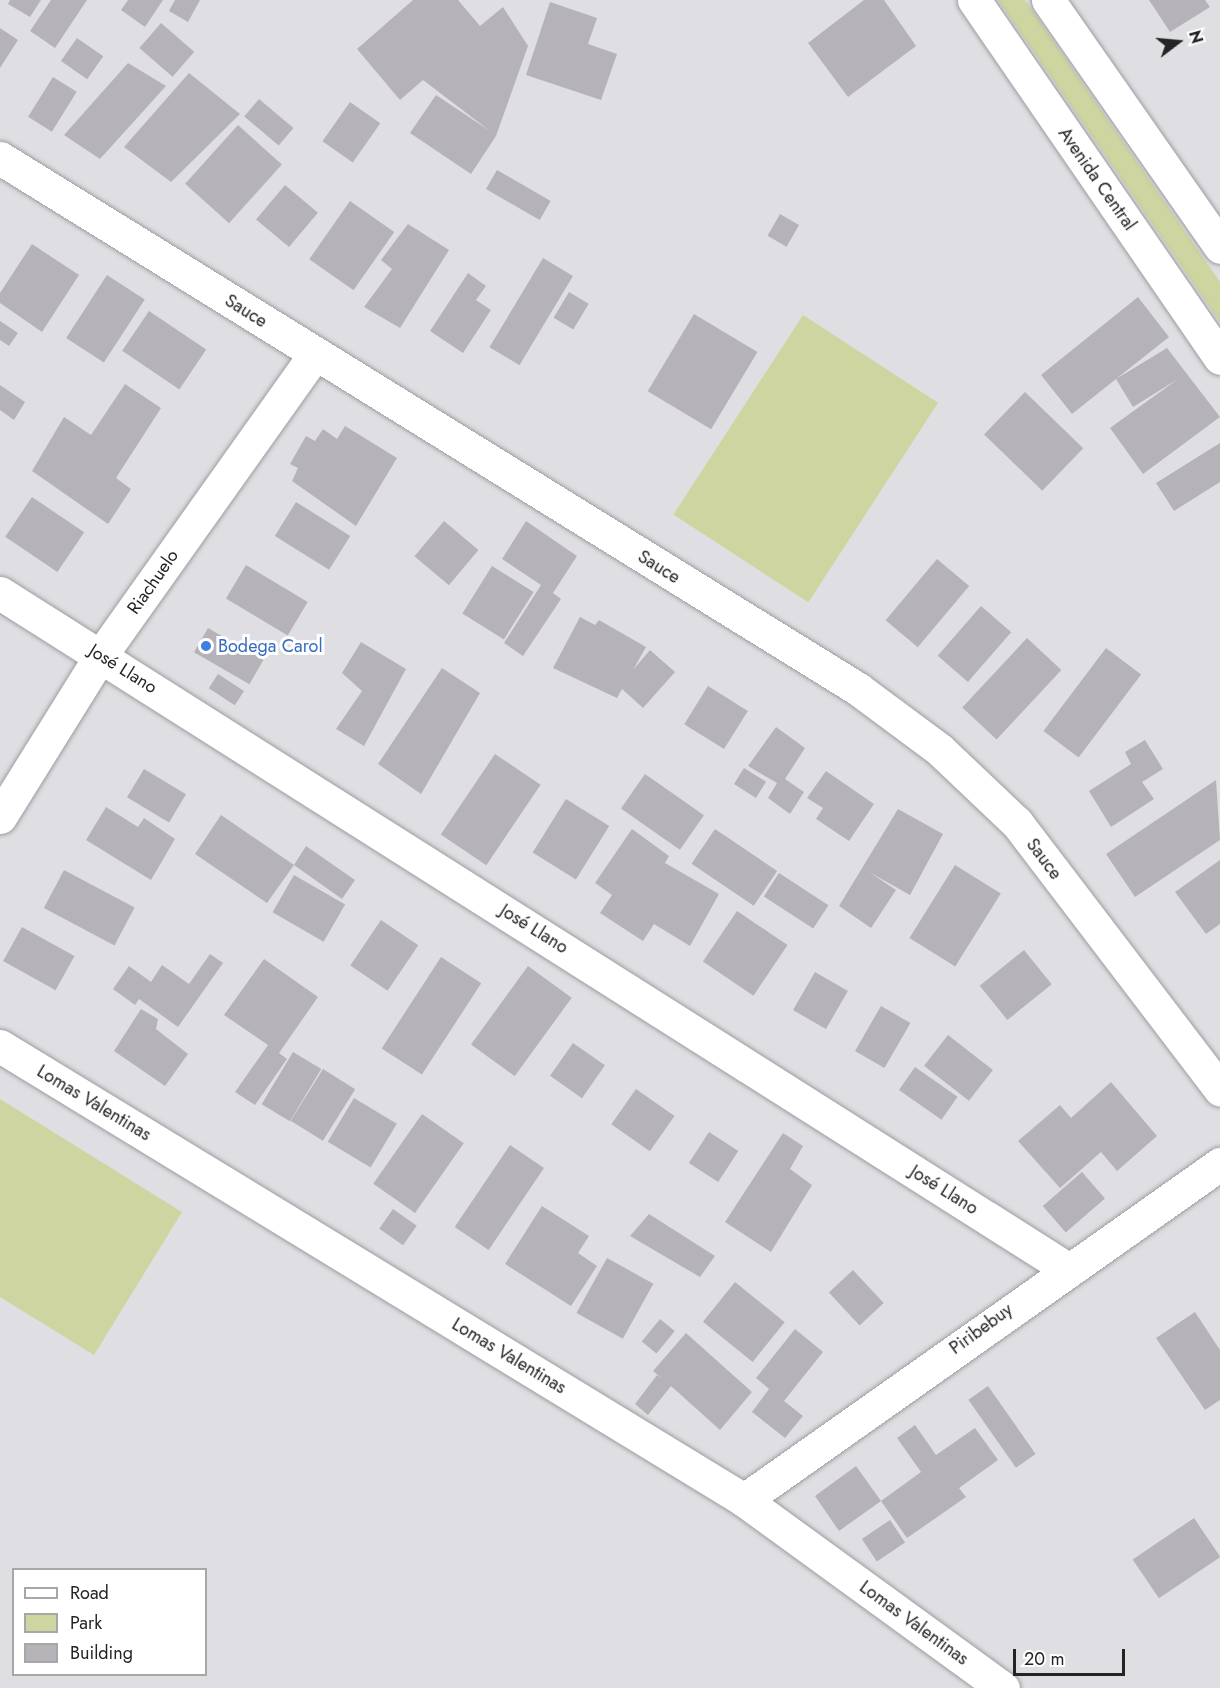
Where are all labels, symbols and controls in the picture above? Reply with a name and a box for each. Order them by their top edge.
north arrow [1148,12,1208,72]
text: N [1183,28,1209,46]
street label: Avenida Central [1054,123,1140,235]
street label: Sauce [221,290,271,332]
street label: Riachuelo [123,545,183,619]
street label: Sauce [634,546,684,588]
place label: Bodega Carol [218,635,323,657]
marker: Bodega Carol [199,639,213,653]
street label: José Llano [85,640,161,698]
street label: Sauce [1022,834,1066,884]
street label: José Llano [496,900,572,958]
street label: Lomas Valentinas [33,1060,155,1146]
street label: José Llano [906,1161,982,1219]
street label: Piribebuy [945,1299,1017,1359]
street label: Lomas Valentinas [448,1313,570,1399]
legend [12,1568,207,1676]
street label: Lomas Valentinas [855,1576,973,1670]
text: Road [70,1580,109,1606]
text: Park [70,1610,102,1636]
scale bar [1016,1637,1128,1675]
text: Building [70,1640,133,1666]
text: 20 m [1024,1646,1064,1672]

